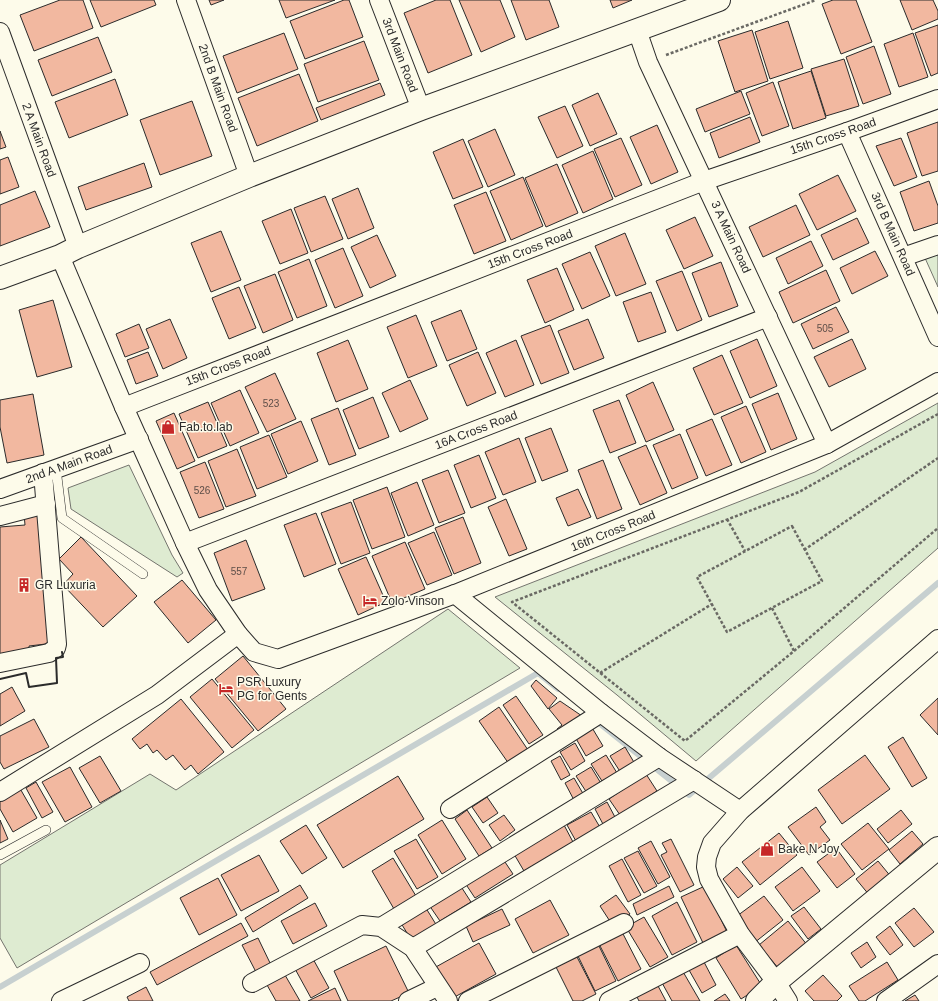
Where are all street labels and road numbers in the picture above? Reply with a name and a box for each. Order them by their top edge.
street label: 3rd Main Road [379,16,421,94]
street label: 2nd B Main Road [196,42,240,134]
street label: 2 A Main Road [19,101,59,179]
street label: 15th Cross Road [788,115,878,157]
street label: 3rd B Main Road [868,190,918,278]
street label: 3 A Main Road [708,199,754,275]
street label: 15th Cross Road [485,226,575,272]
street label: 15th Cross Road [183,343,273,389]
street label: 16A Cross Road [433,408,519,452]
street label: 2nd A Main Road [24,442,114,486]
street label: 16th Cross Road [569,508,657,554]

